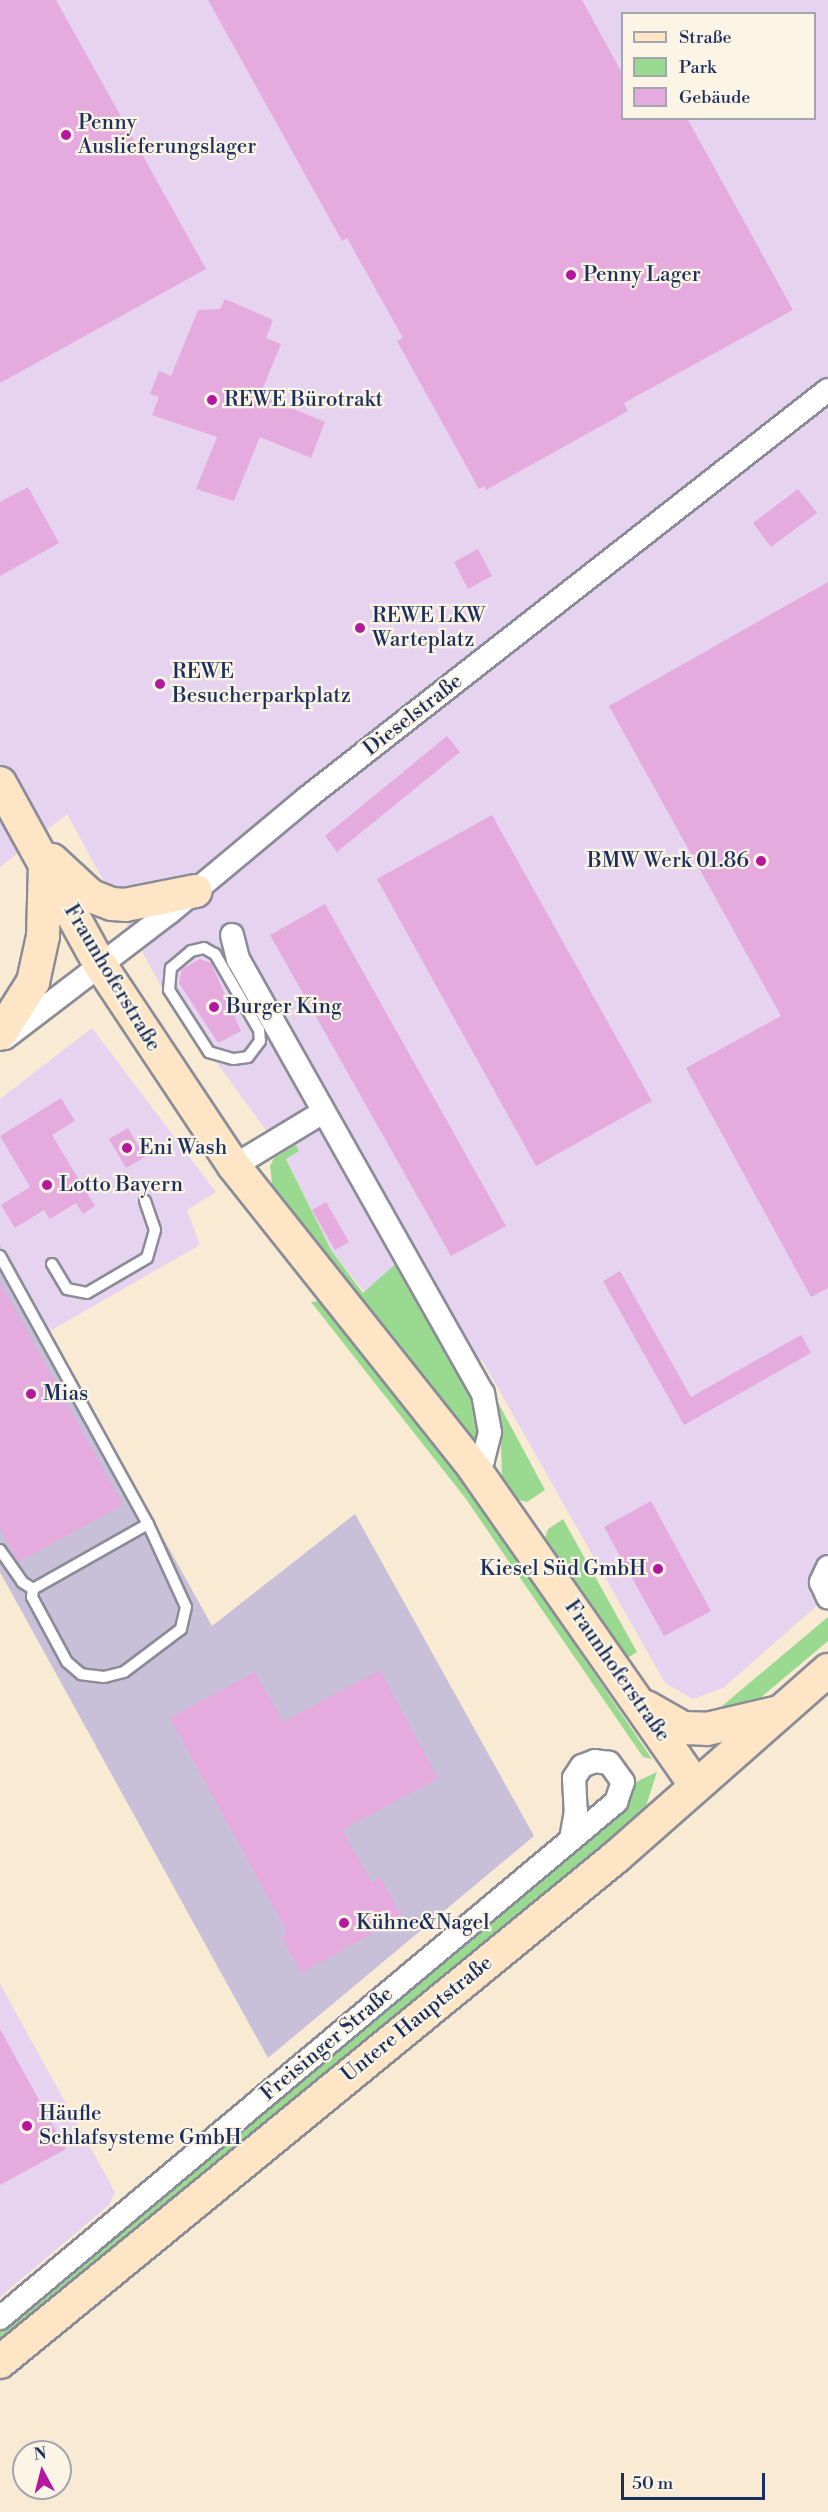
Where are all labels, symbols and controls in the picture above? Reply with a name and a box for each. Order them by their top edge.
legend [621,12,816,120]
text: Straße [679,26,732,49]
text: Park [679,56,716,79]
text: Gebäude [679,86,750,109]
place label: Penny Auslieferungslager [78,110,256,160]
marker: Penny Auslieferungslager [59,128,73,142]
place label: Penny Lager [583,262,701,288]
marker: Penny Lager [564,268,578,282]
place label: REWE Bürotrakt [224,387,383,413]
marker: REWE Bürotrakt [205,393,219,407]
place label: REWE LKW Warteplatz [372,603,485,653]
marker: REWE LKW Warteplatz [353,621,367,635]
place label: REWE Besucherparkplatz [172,659,351,709]
street label: Dieselstraße [358,669,468,761]
marker: REWE Besucherparkplatz [153,677,167,691]
place label: BMW Werk 01.86 [587,848,749,874]
marker: BMW Werk 01.86 [754,854,768,868]
street label: Fraunhoferstraße [58,900,166,1056]
place label: Burger King [226,994,342,1020]
marker: Burger King [207,1000,221,1014]
place label: Eni Wash [139,1135,227,1161]
marker: Eni Wash [120,1141,134,1155]
place label: Lotto Bayern [59,1172,183,1198]
marker: Lotto Bayern [40,1178,54,1192]
place label: Mias [43,1381,88,1407]
marker: Mias [24,1387,38,1401]
place label: Kiesel Süd GmbH [480,1556,646,1582]
marker: Kiesel Süd GmbH [651,1562,665,1576]
street label: Fraunhoferstraße [559,1595,675,1747]
place label: Kühne&Nagel [356,1910,489,1936]
marker: Kühne&Nagel [337,1916,351,1930]
street label: Untere Hauptstraße [336,1950,498,2088]
street label: Freisinger Straße [256,1981,398,2107]
place label: Häufle Schlafsysteme GmbH [39,2101,242,2151]
marker: Häufle Schlafsysteme GmbH [20,2119,34,2133]
north arrow [12,2440,72,2500]
text: N [33,2443,48,2465]
scale bar [624,2461,768,2499]
text: 50 m [632,2472,673,2495]

